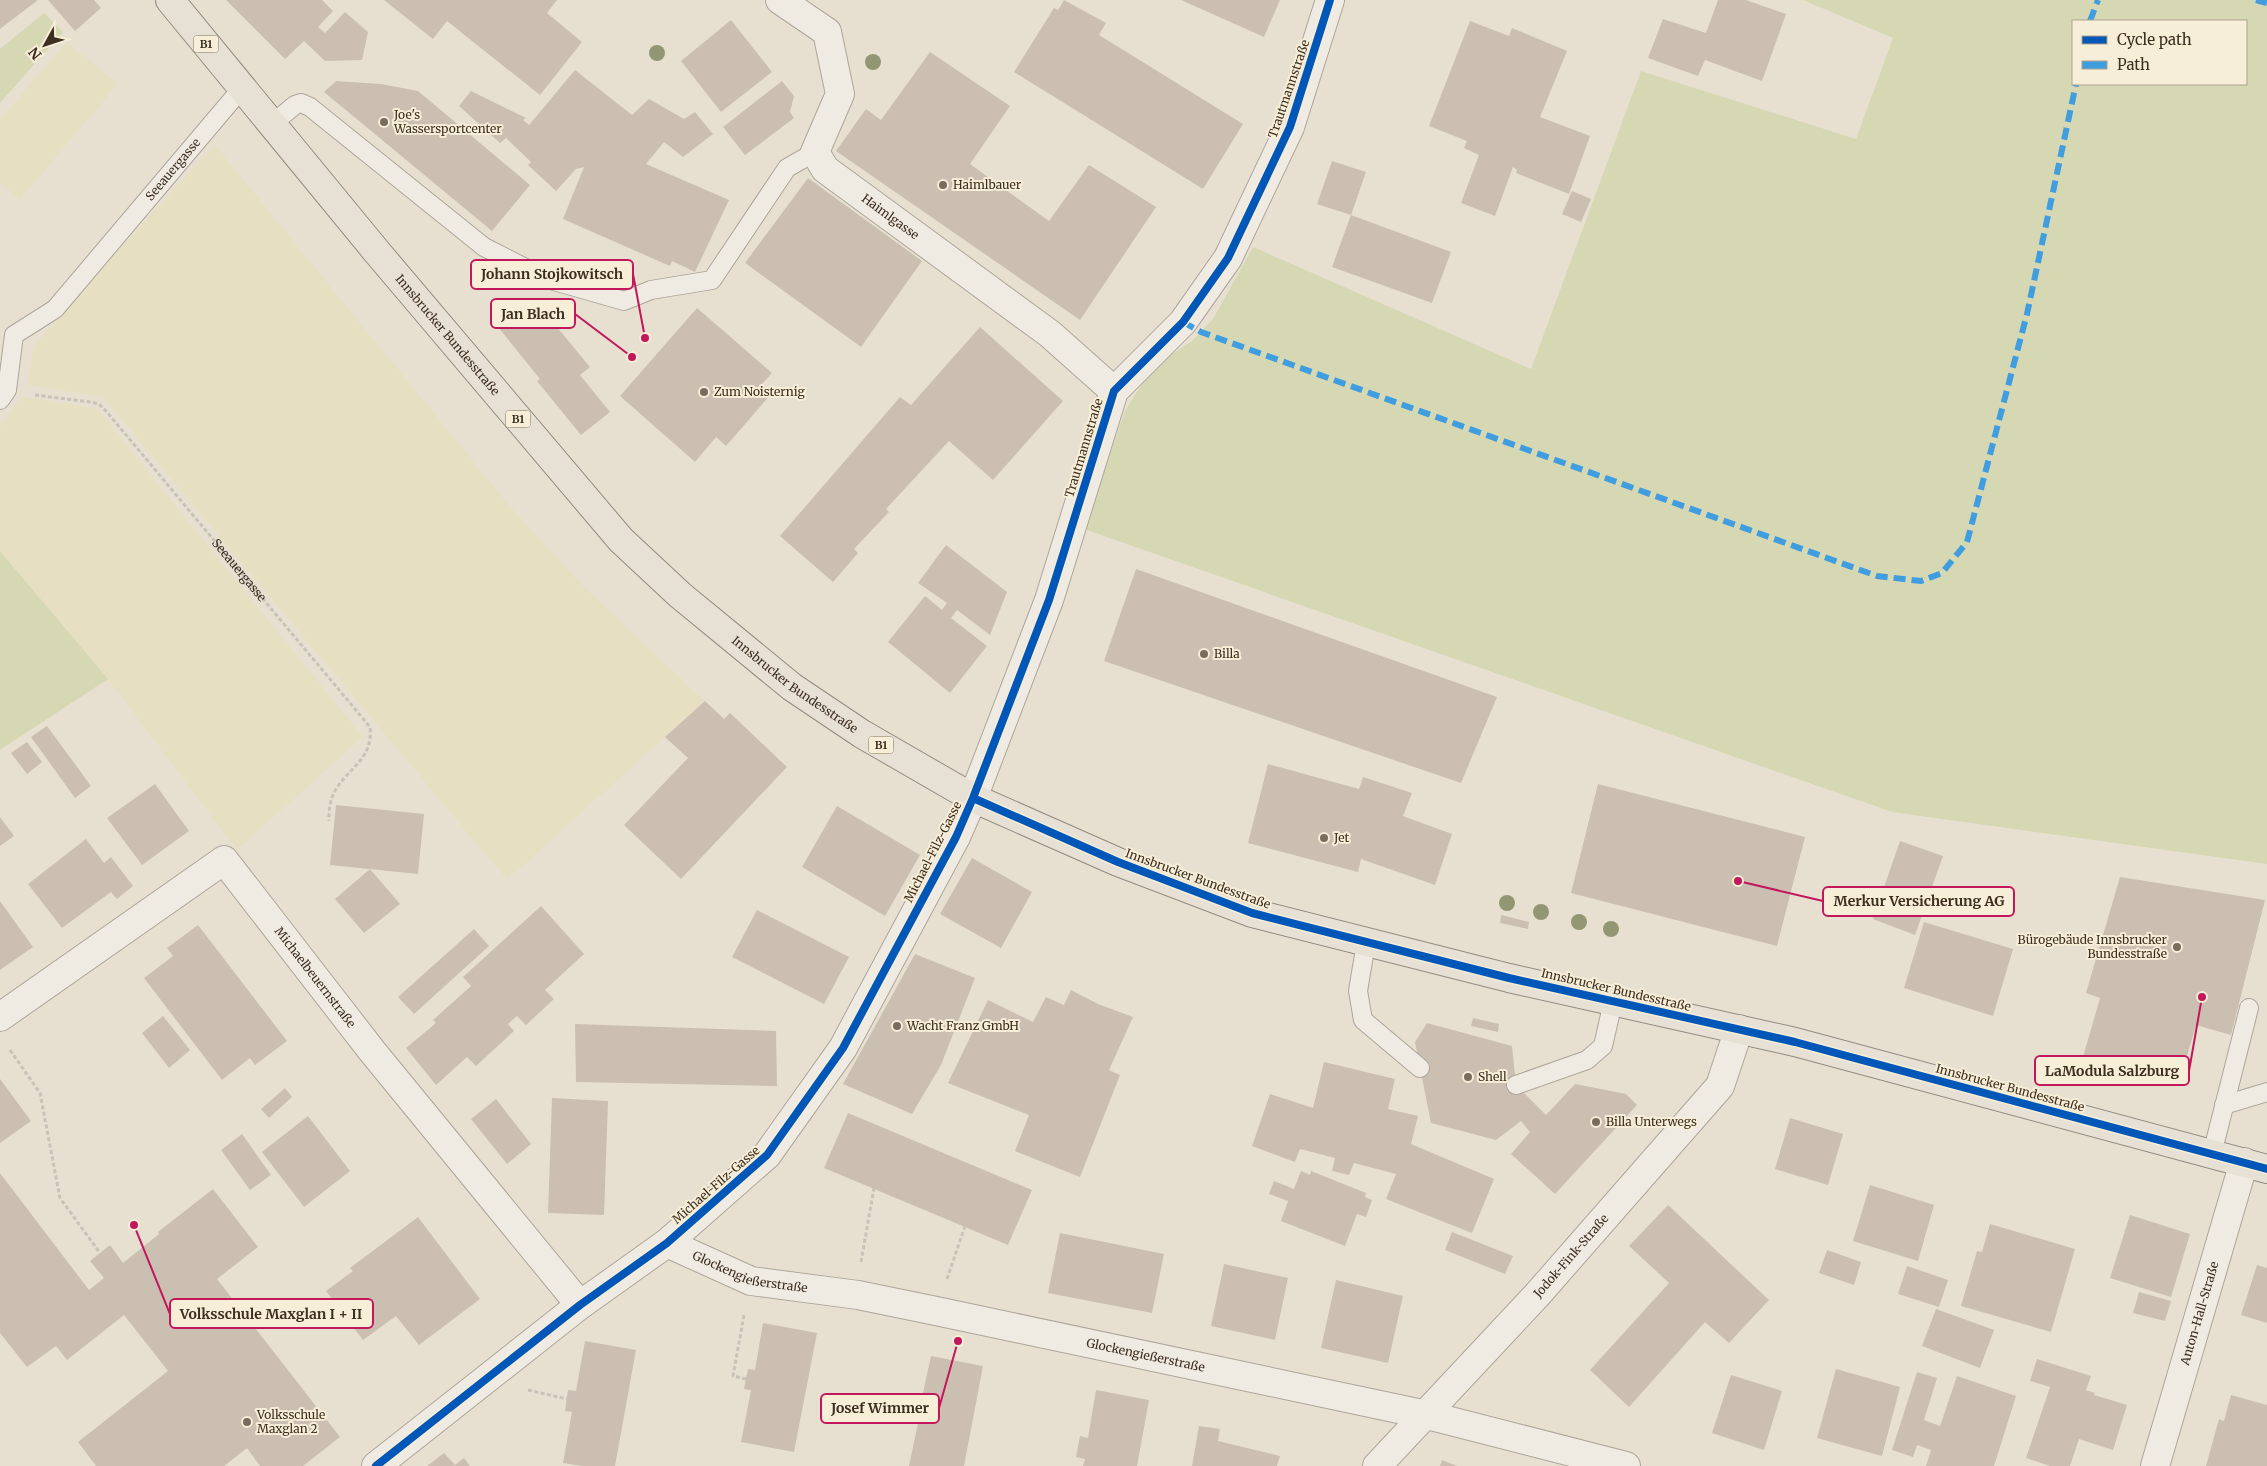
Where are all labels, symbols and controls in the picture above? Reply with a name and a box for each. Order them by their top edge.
north arrow [20,20,70,70]
legend [2072,20,2247,85]
text: Cycle path [2117,30,2192,49]
road number: B1 [194,36,218,52]
street label: Trautmannstraße [1265,38,1312,140]
text: N [25,43,45,63]
text: Path [2117,55,2150,74]
place label: Joe's Wassersportcenter [393,107,502,136]
marker: Joe's Wassersportcenter [378,116,390,128]
street label: Seeauergasse [142,135,203,203]
place label: Haimlbauer [953,177,1022,192]
marker: Haimlbauer [937,179,949,191]
street label: Haimlgasse [859,191,922,242]
callout: Johann Stojkowitsch [471,260,633,289]
text: Johann Stojkowitsch [480,265,624,283]
street label: Innsbrucker Bundesstraße [392,271,503,398]
callout: Jan Blach [491,299,575,328]
text: Jan Blach [500,305,566,323]
place label: Zum Noisternig [714,384,805,399]
marker: Zum Noisternig [698,386,710,398]
street label: Trautmannstraße [1061,396,1106,499]
road number: B1 [506,410,530,428]
street label: Seeauergasse [209,535,270,604]
street label: Innsbrucker Bundesstraße [729,633,861,736]
place label: Billa [1214,646,1240,661]
marker: Billa [1198,648,1210,660]
road number: B1 [868,736,894,754]
street label: Michael-Filz-Gasse [901,799,964,905]
place label: Jet [1333,830,1349,845]
marker: Jet [1318,832,1330,844]
street label: Innsbrucker Bundesstraße [1124,845,1273,912]
callout: Merkur Versicherung AG [1823,887,2014,916]
text: Merkur Versicherung AG [1834,892,2005,910]
street label: Michaelbeuernstraße [272,924,359,1030]
place label: Bürogebäude Innsbrucker Bundesstraße [2018,932,2168,961]
marker: Bürogebäude Innsbrucker Bundesstraße [2171,941,2183,953]
street label: Innsbrucker Bundesstraße [1540,965,1693,1014]
place label: Wacht Franz GmbH [906,1018,1019,1033]
marker: Wacht Franz GmbH [891,1020,903,1032]
callout: LaModula Salzburg [2035,1056,2189,1085]
street label: Innsbrucker Bundesstraße [1934,1060,2086,1115]
text: LaModula Salzburg [2045,1062,2180,1080]
place label: Shell [1478,1069,1507,1084]
marker: Shell [1462,1071,1474,1083]
place label: Billa Unterwegs [1606,1114,1697,1129]
marker: Billa Unterwegs [1590,1116,1602,1128]
street label: Michael-Filz-Gasse [669,1143,763,1227]
street label: Jodok-Fink-Straße [1530,1211,1611,1301]
street label: Glockengießerstraße [690,1248,809,1295]
street label: Anton-Hall-Straße [2177,1260,2221,1368]
callout: Volksschule Maxglan I + II [170,1299,373,1328]
text: Volksschule Maxglan I + II [179,1305,363,1323]
street label: Glockengießerstraße [1085,1335,1206,1375]
callout: Josef Wimmer [821,1394,939,1423]
text: Josef Wimmer [830,1399,930,1417]
place label: Volksschule Maxglan 2 [256,1407,325,1436]
marker: Volksschule Maxglan 2 [241,1416,253,1428]

